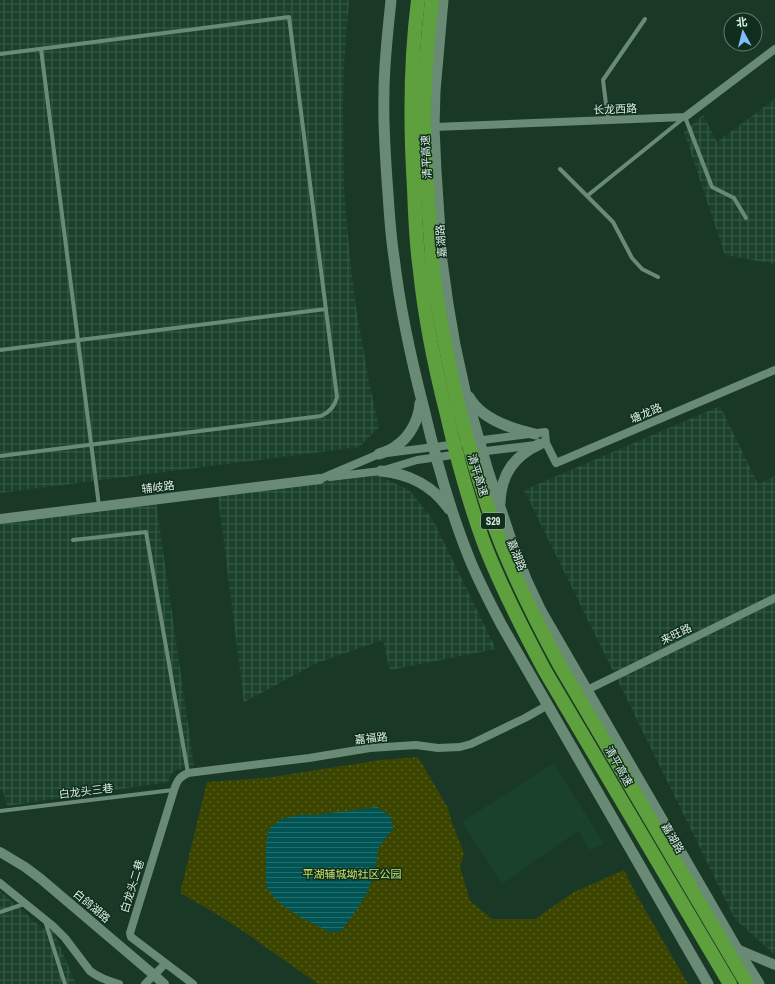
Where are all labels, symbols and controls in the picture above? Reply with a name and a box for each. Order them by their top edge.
north arrow [723,12,763,52]
text: 北 [735,14,748,30]
street label: 长龙西路 [593,101,637,117]
street label: 清平高速 [418,135,434,179]
street label: 嘉湖路 [433,224,449,258]
street label: 塘龙路 [628,400,664,426]
street label: 清平高速 [465,452,491,498]
street label: 辅岐路 [141,478,175,496]
road number: S29 [481,513,505,529]
street label: 嘉湖路 [504,537,530,573]
street label: 来旺路 [658,620,694,648]
street label: 嘉福路 [354,729,388,747]
street label: 清平高速 [602,743,636,789]
street label: 白龙头三巷 [58,781,114,801]
street label: 嘉湖路 [659,820,687,856]
street label: 白龙头二巷 [117,858,147,914]
park label: 平湖辅城坳社区公园 [303,867,402,881]
street label: 白鸽湖路 [71,886,113,926]

